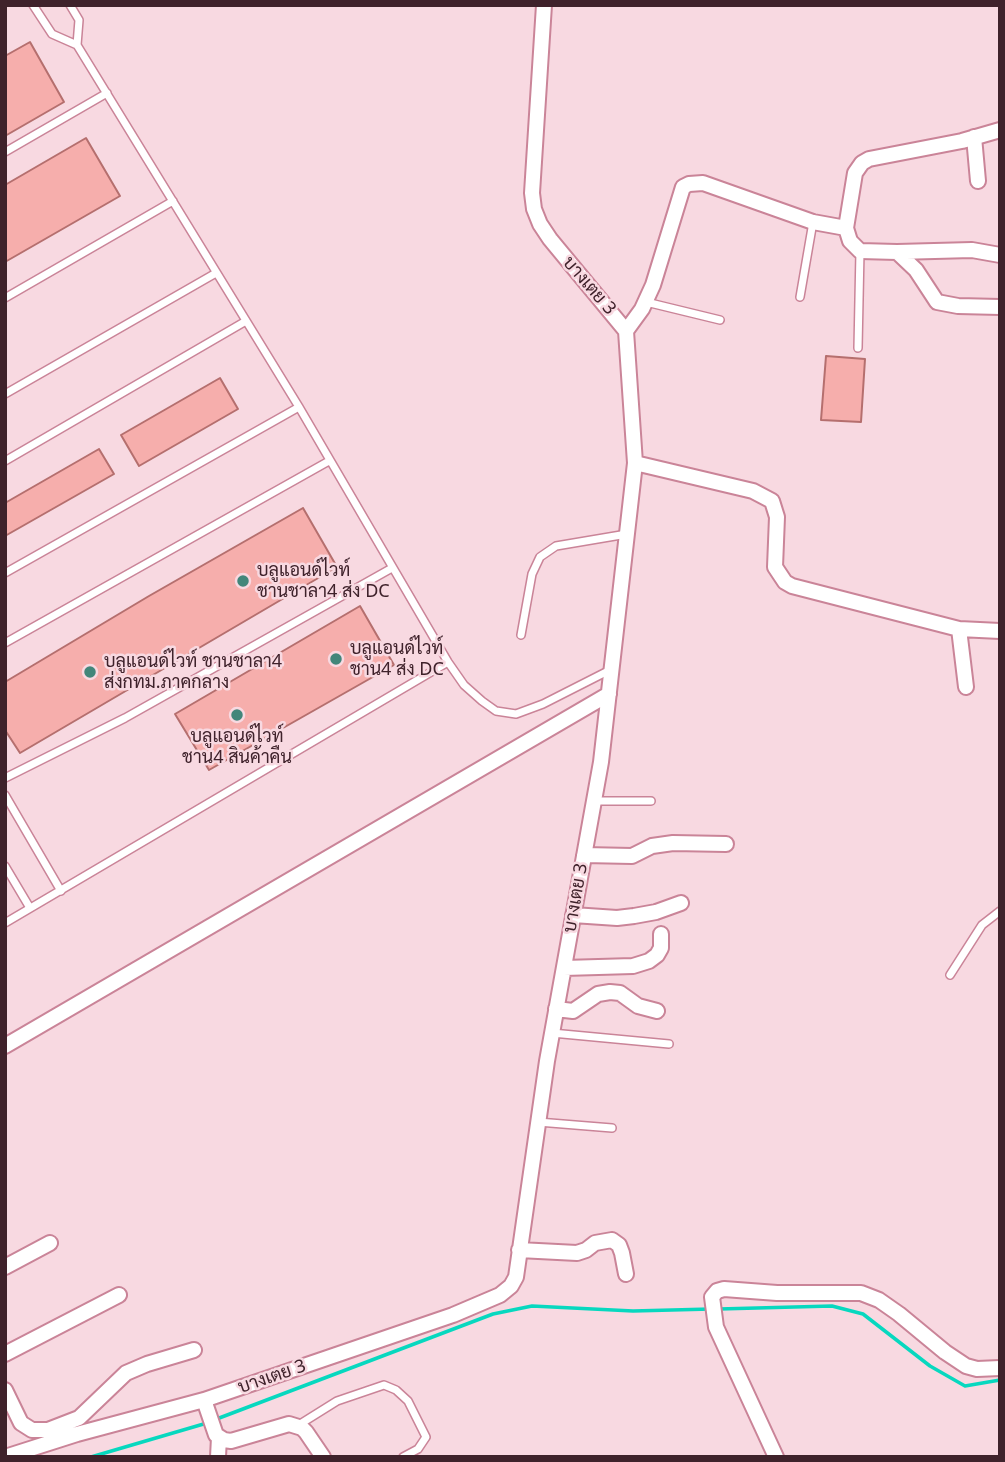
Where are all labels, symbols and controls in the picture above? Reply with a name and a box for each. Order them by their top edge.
street label: บางเตย 3 [558,252,620,320]
place label: บลูแอนด์ไวท์ ชานชาลา4 ส่ง DC [257,560,390,602]
marker: บลูแอนด์ไวท์ ชานชาลา4 ส่ง DC [235,573,251,589]
place label: บลูแอนด์ไวท์ ชาน4 ส่ง DC [350,638,444,680]
place label: บลูแอนด์ไวท์ ชานชาลา4 ส่งกทม.ภาคกลาง [104,651,282,694]
marker: บลูแอนด์ไวท์ ชาน4 ส่ง DC [328,651,344,667]
marker: บลูแอนด์ไวท์ ชานชาลา4 ส่งกทม.ภาคกลาง [82,664,98,680]
marker: บลูแอนด์ไวท์ ชาน4 สินค้าคืน [229,707,245,723]
place label: บลูแอนด์ไวท์ ชาน4 สินค้าคืน [182,726,292,768]
street label: บางเตย 3 [559,862,593,934]
street label: บางเตย 3 [235,1355,309,1399]

